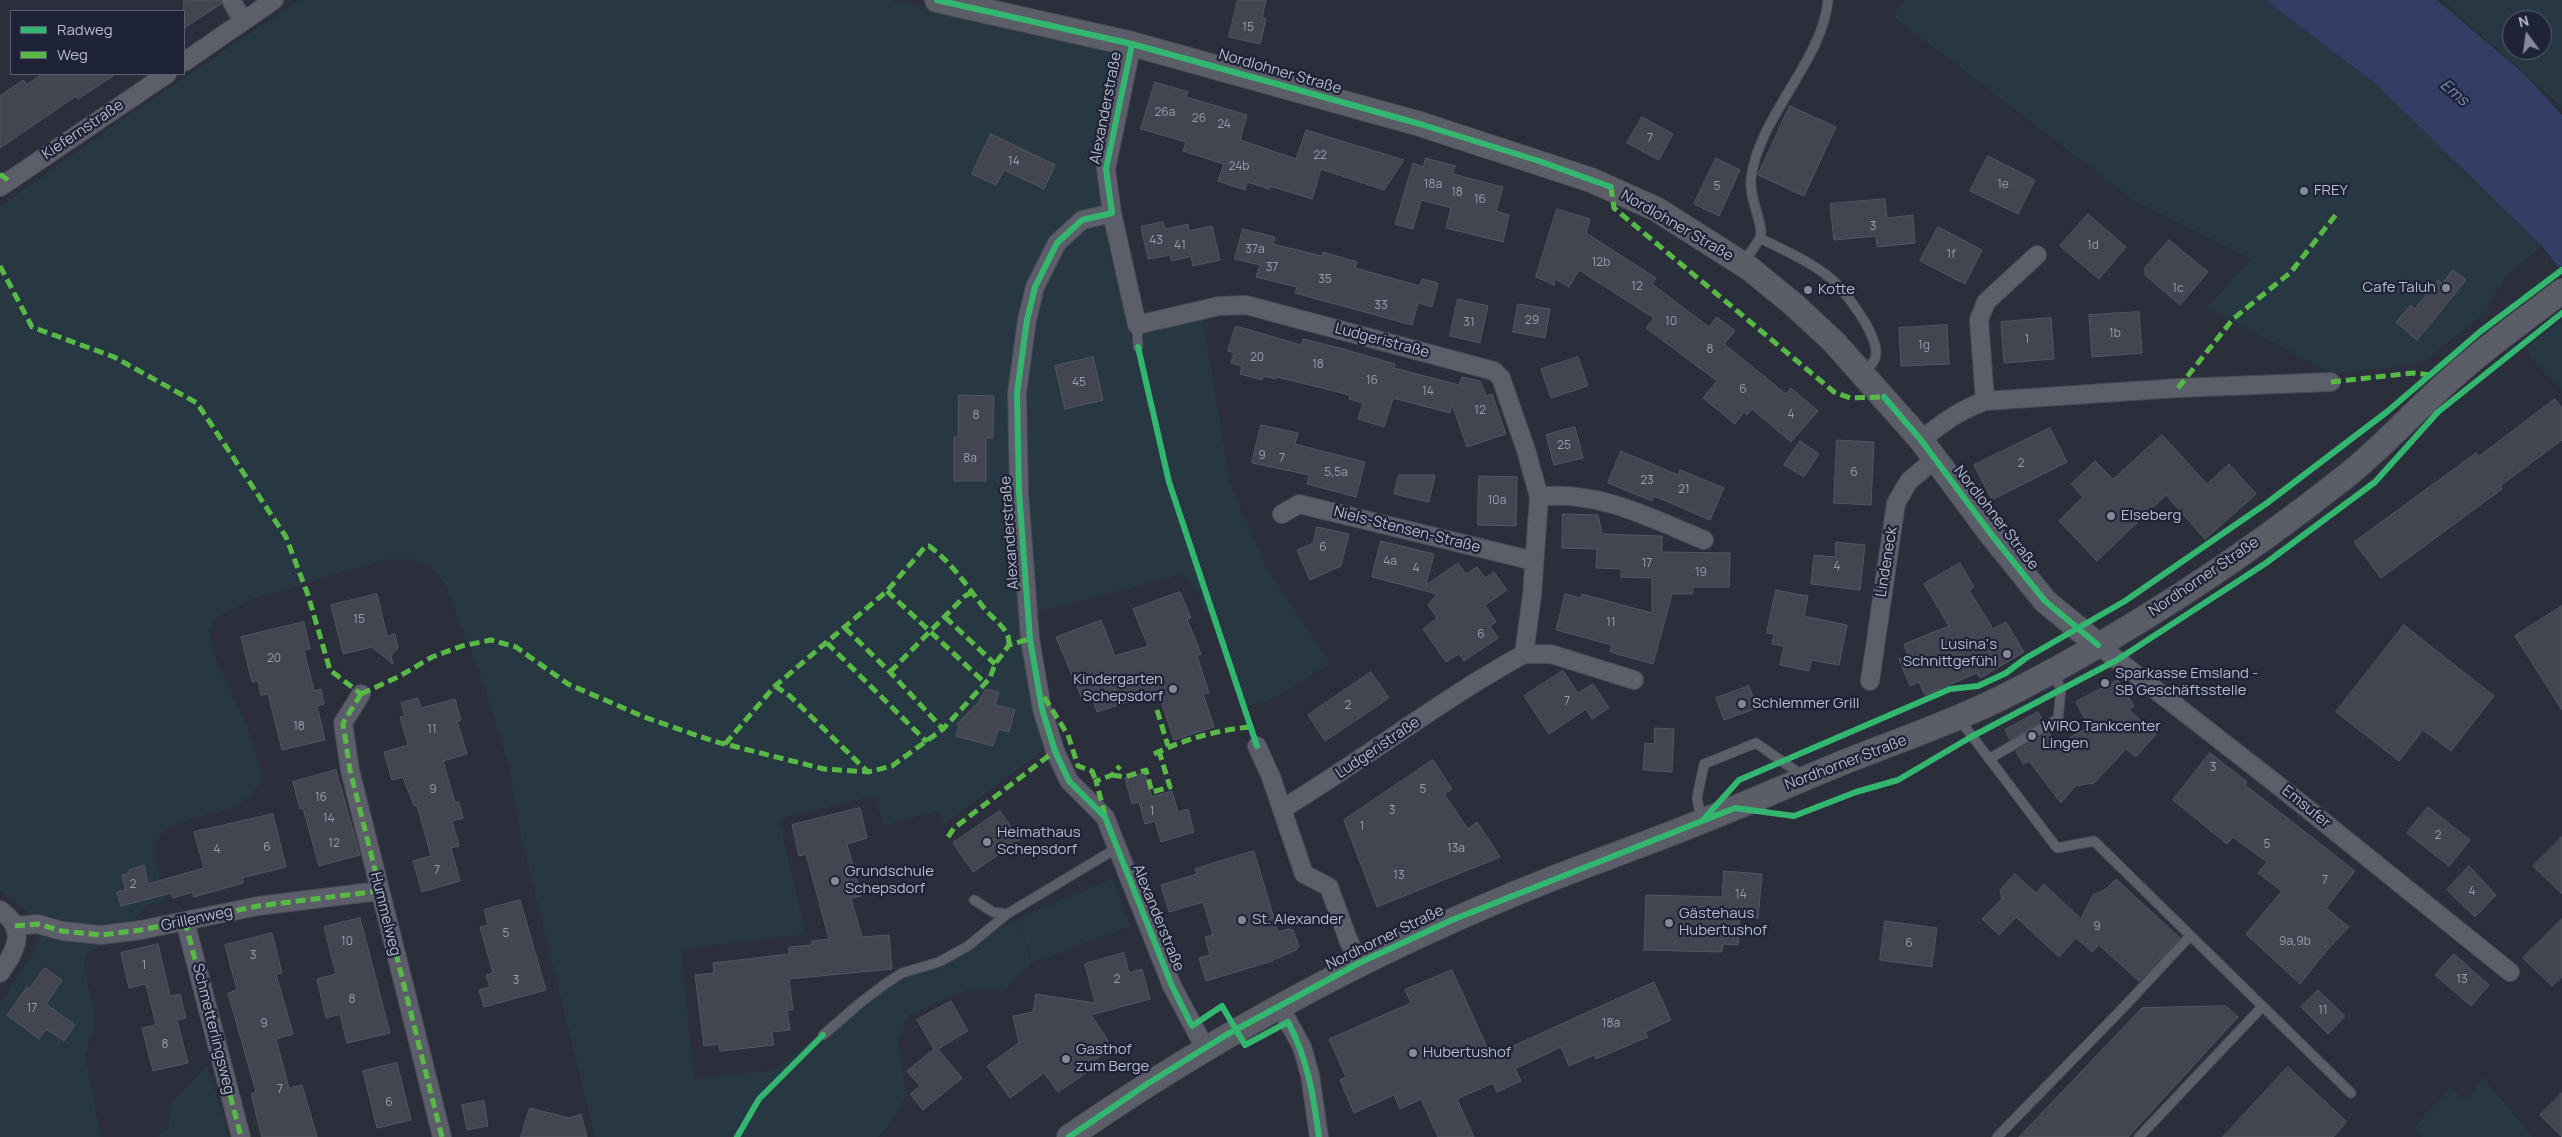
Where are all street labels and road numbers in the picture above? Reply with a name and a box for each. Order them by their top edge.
street label: Nordlohner Straße [1216,46,1344,98]
street label: Alexanderstraße [1086,50,1126,166]
street label: Kiefernstraße [39,96,127,164]
street label: Nordlohner Straße [1617,186,1737,266]
street label: Ludgeristraße [1333,320,1431,362]
street label: Nordlohner Straße [1950,462,2042,574]
street label: Alexanderstraße [997,475,1023,591]
street label: Niels-Stensen-Straße [1332,503,1482,557]
street label: Lindeneck [1873,526,1901,598]
street label: Nordhorner Straße [2146,533,2262,621]
street label: Ludgeristraße [1333,713,1423,783]
street label: Nordhorner Straße [1783,731,1909,795]
street label: Emsufer [2278,782,2334,832]
street label: Alexanderstraße [1128,862,1188,974]
street label: Hummelweg [366,870,404,958]
street label: Nordhorner Straße [1323,902,1447,974]
street label: Grillenweg [160,903,234,935]
street label: Schmetterlingsweg [188,962,238,1096]

